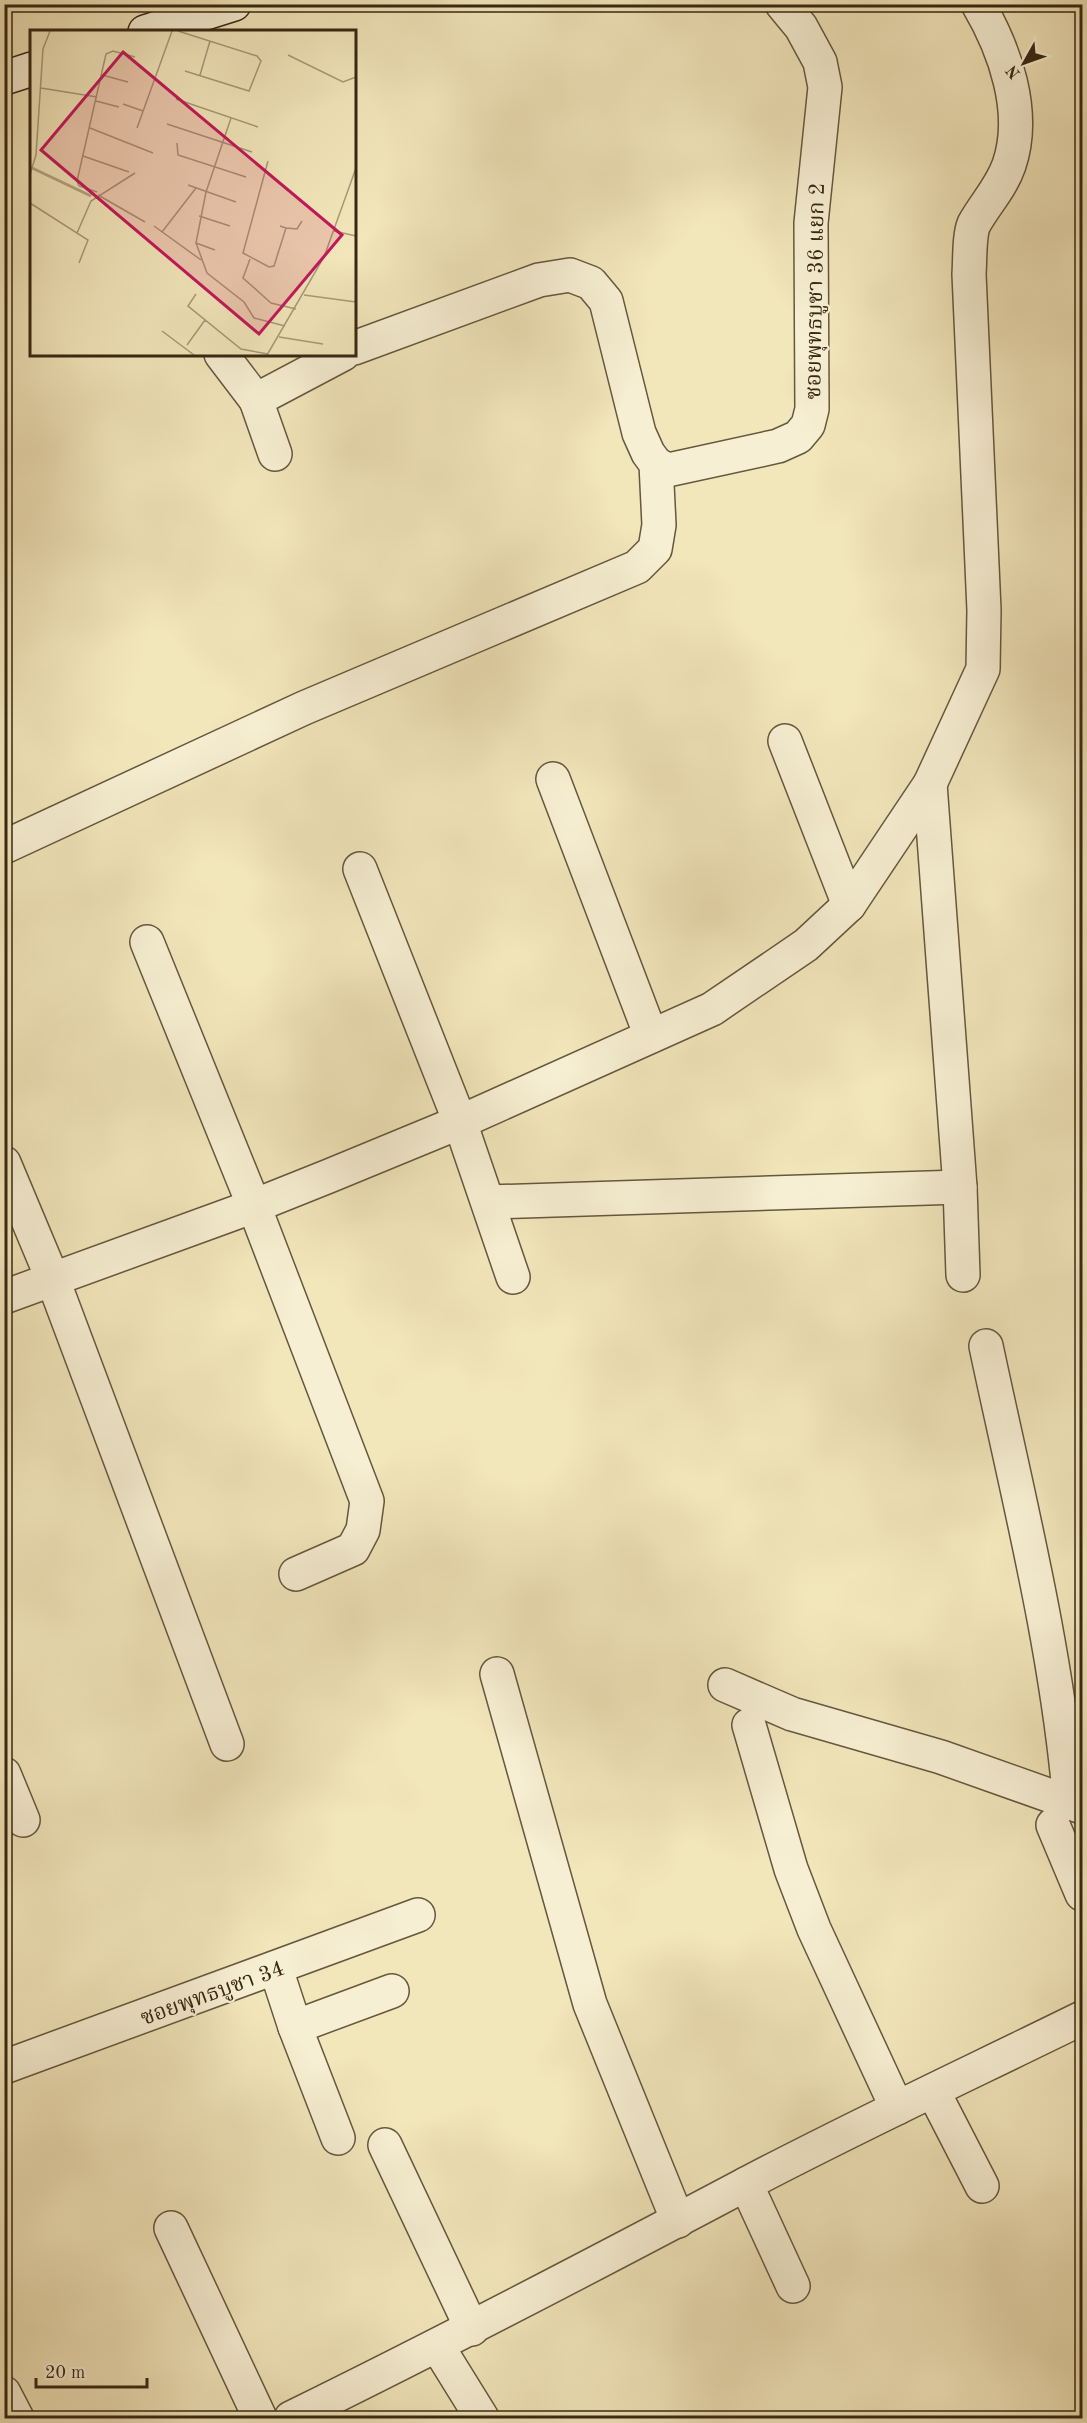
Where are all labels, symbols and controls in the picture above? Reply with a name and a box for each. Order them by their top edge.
inset map [30,30,356,356]
north arrow [994,33,1054,93]
text: N [1003,61,1024,81]
street label: ซอยพุทธบูชา 36 แยก 2 [803,182,831,400]
street label: ซอยพุทธบูชา 34 [138,1958,288,2032]
scale bar [36,2351,147,2389]
text: 20 m [45,2364,85,2382]

